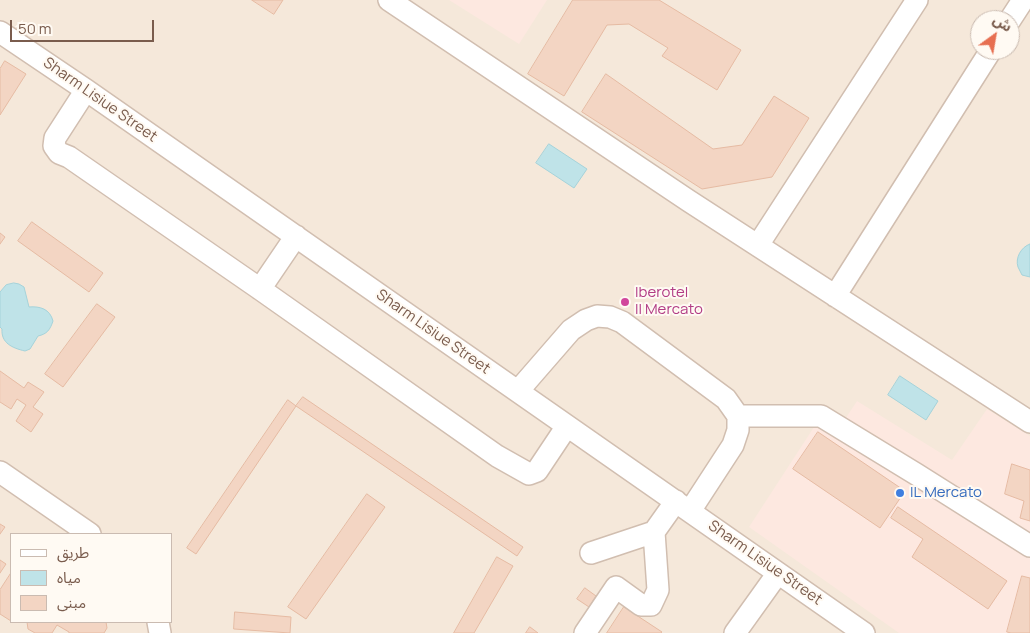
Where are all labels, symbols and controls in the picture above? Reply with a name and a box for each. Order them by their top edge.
scale bar [12,10,156,42]
north arrow [970,10,1020,60]
text: ش [990,10,1016,36]
text: 50 m [18,18,52,39]
street label: Sharm Lisiue Street [40,54,160,146]
place label: Iberotel Il Mercato [635,284,703,319]
street label: Sharm Lisiue Street [373,286,493,378]
marker: Iberotel Il Mercato [619,296,631,308]
place label: IL Mercato [910,484,982,502]
marker: IL Mercato [894,487,906,499]
street label: Sharm Lisiue Street [705,517,825,609]
legend [10,533,172,623]
text: طريق [57,542,89,563]
text: مياه [57,567,81,588]
text: مبنى [57,592,86,613]

